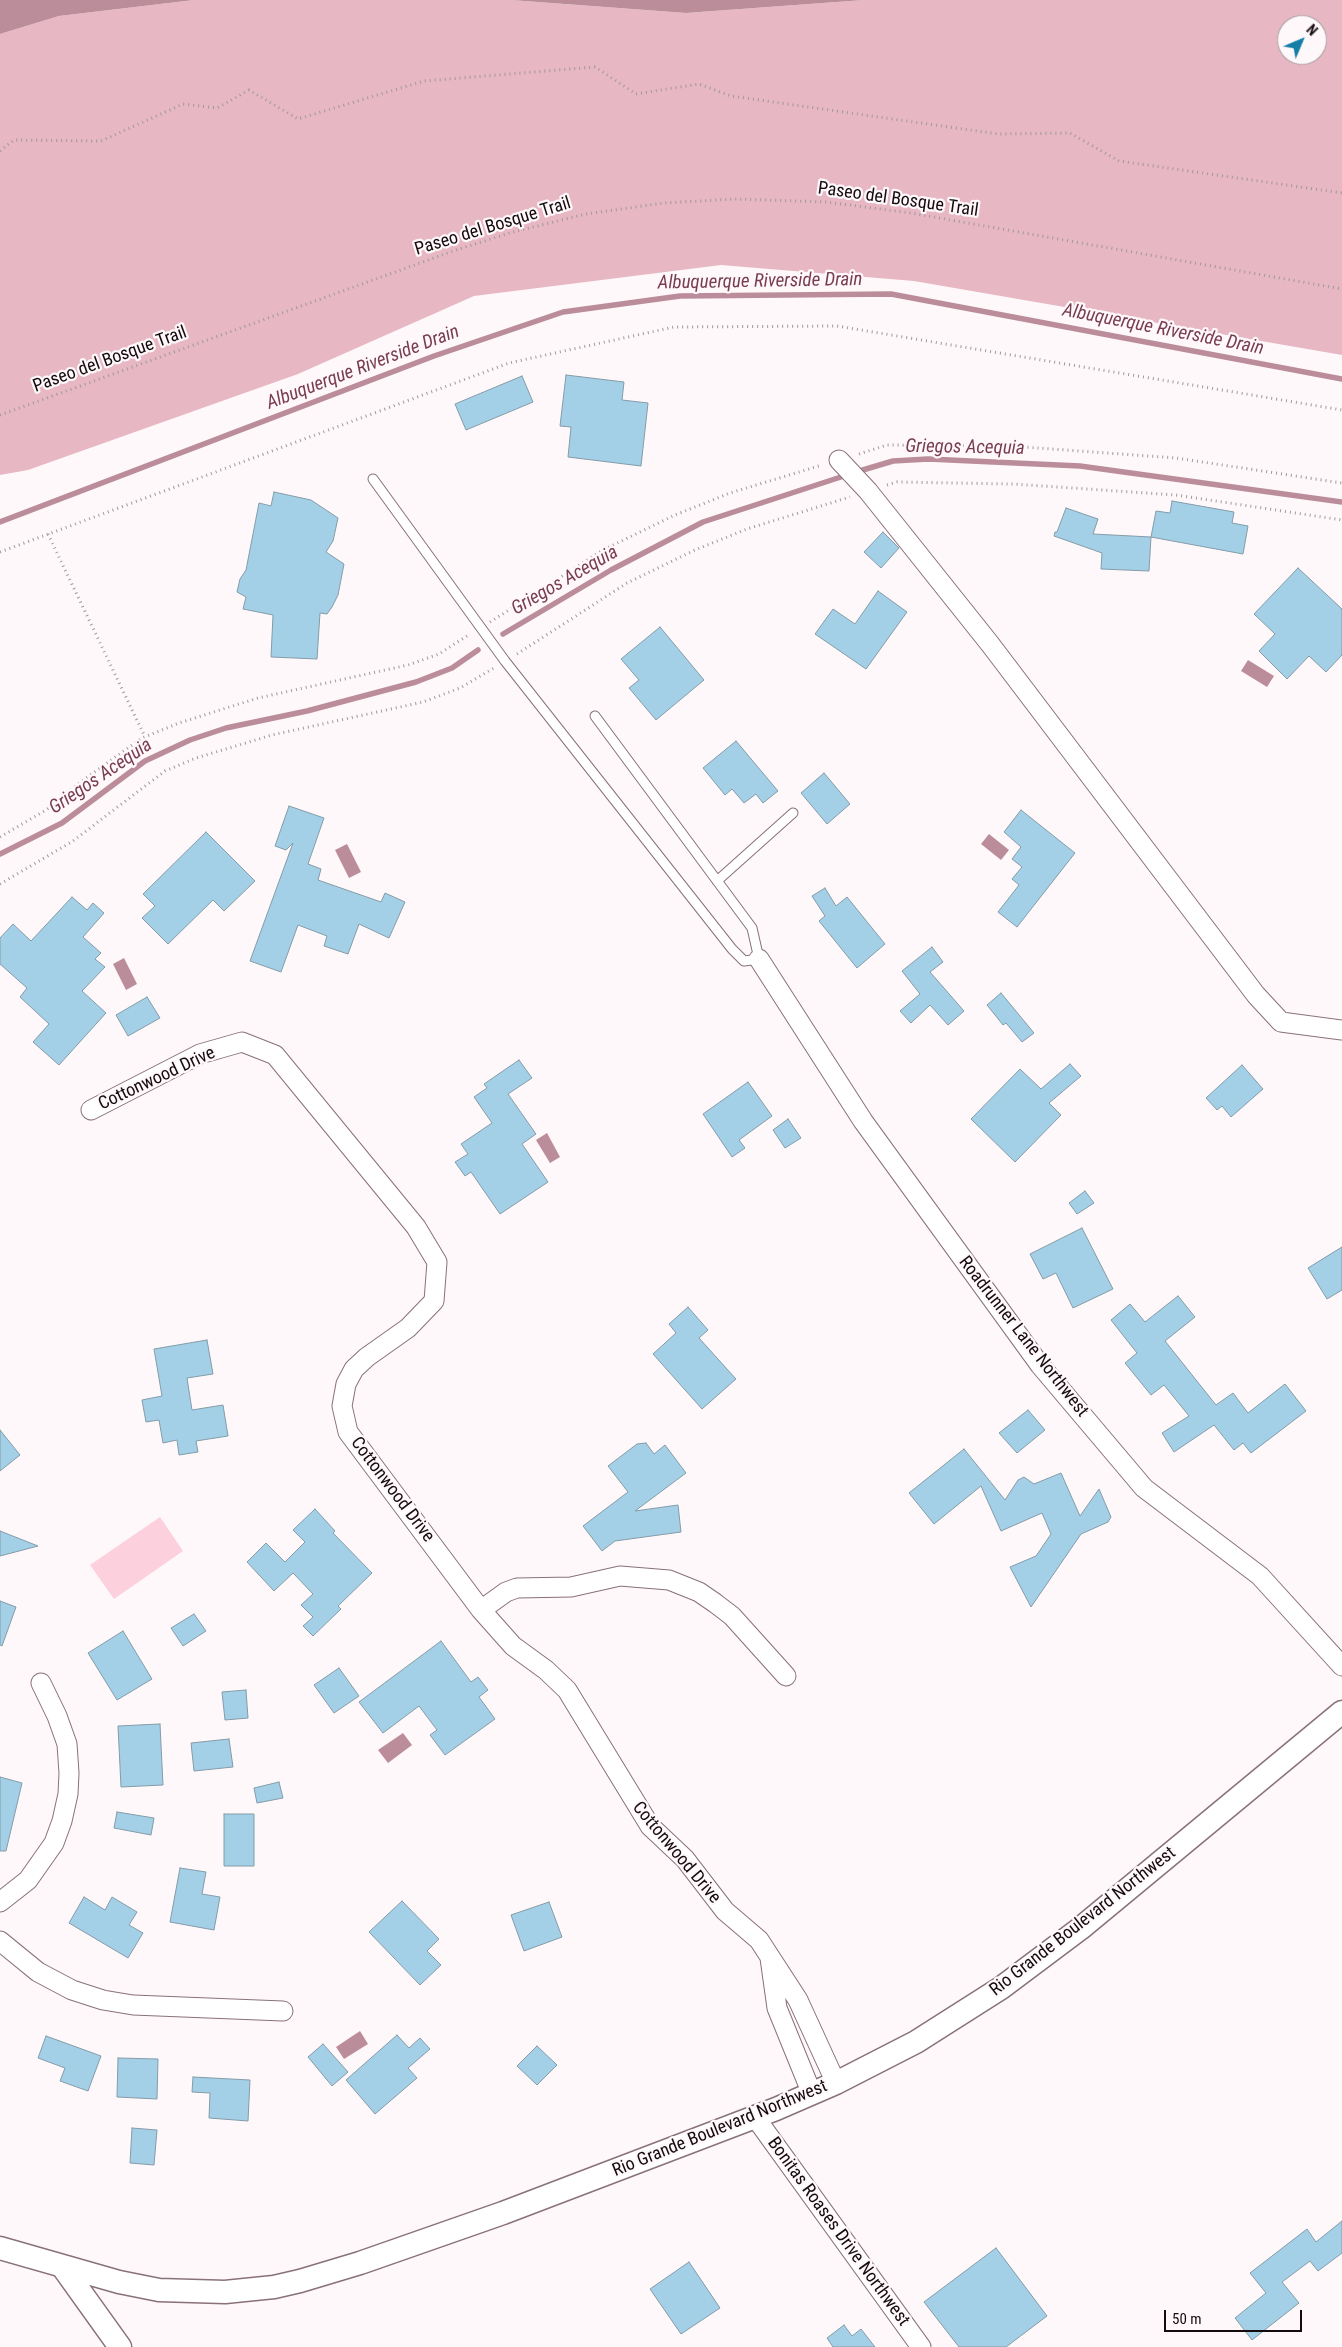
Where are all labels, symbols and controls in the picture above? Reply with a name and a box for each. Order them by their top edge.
north arrow [1277,15,1327,65]
text: N [1303,21,1321,39]
street label: Paseo del Bosque Trail [816,178,980,222]
street label: Paseo del Bosque Trail [412,193,574,261]
water label: Albuquerque Riverside Drain [657,269,863,295]
water label: Albuquerque Riverside Drain [1060,299,1266,361]
water label: Albuquerque Riverside Drain [263,321,463,415]
street label: Paseo del Bosque Trail [30,322,190,398]
water label: Griegos Acequia [905,436,1025,460]
water label: Griegos Acequia [508,541,622,621]
water label: Griegos Acequia [45,734,157,820]
street label: Cottonwood Drive [95,1043,219,1115]
street label: Roadrunner Lane Northwest [954,1252,1092,1422]
street label: Cottonwood Drive [345,1433,439,1547]
street label: Cottonwood Drive [627,1798,725,1908]
street label: Rio Grande Boulevard Northwest [986,1843,1180,2001]
street label: Rio Grande Boulevard Northwest [609,2076,831,2182]
street label: Bonitas Roases Drive Northwest [762,2133,914,2331]
scale bar [1167,2300,1304,2332]
text: 50 m [1172,2310,1202,2328]

